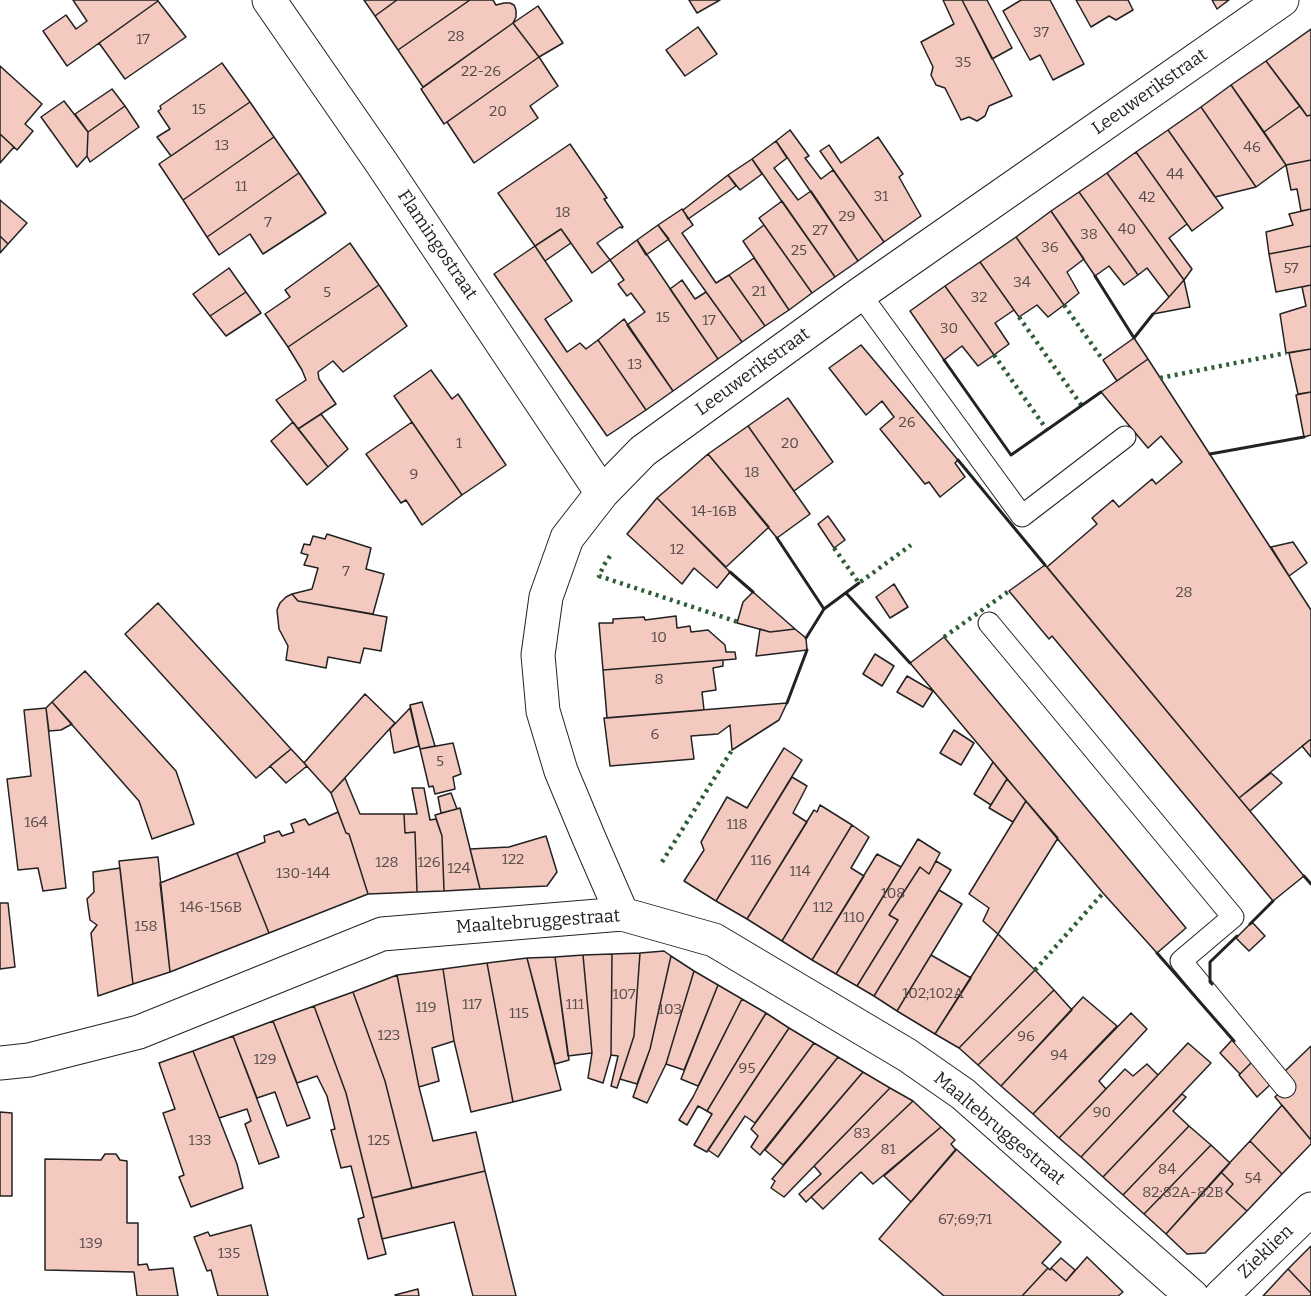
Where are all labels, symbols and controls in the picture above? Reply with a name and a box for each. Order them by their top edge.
house number: 37 [1033,24,1049,42]
house number: 28 [447,28,465,46]
house number: 17 [136,31,150,49]
street label: Leeuwerikstraat [1088,44,1212,140]
house number: 35 [955,54,971,72]
house number: 22-26 [461,63,501,81]
house number: 15 [192,101,206,119]
house number: 20 [489,103,507,121]
house number: 13 [215,137,229,155]
house number: 46 [1243,139,1261,157]
house number: 44 [1166,166,1184,184]
house number: 11 [235,178,247,196]
street label: Flamingostraat [392,186,482,304]
house number: 31 [874,188,888,206]
house number: 42 [1139,189,1155,207]
house number: 18 [555,204,571,222]
house number: 29 [839,208,855,226]
house number: 7 [264,214,272,232]
house number: 40 [1118,221,1136,239]
house number: 27 [812,222,828,240]
house number: 38 [1080,226,1098,244]
house number: 36 [1041,239,1059,257]
house number: 25 [791,242,807,260]
house number: 57 [1283,260,1299,278]
house number: 34 [1013,274,1031,292]
house number: 21 [752,283,766,301]
house number: 5 [323,284,331,302]
house number: 32 [971,289,987,307]
house number: 15 [656,309,670,327]
house number: 17 [702,312,716,330]
house number: 30 [940,320,958,338]
street label: Leeuwerikstraat [692,323,814,421]
house number: 13 [628,356,642,374]
house number: 26 [899,414,915,432]
house number: 1 [456,435,462,453]
house number: 20 [781,435,799,453]
house number: 18 [744,464,760,482]
house number: 9 [410,466,418,484]
house number: 14-16B [691,503,737,521]
house number: 12 [670,541,684,559]
house number: 7 [342,563,350,581]
house number: 28 [1175,584,1193,602]
house number: 10 [651,629,667,647]
house number: 8 [654,671,664,689]
house number: 6 [651,726,659,744]
house number: 5 [436,753,444,771]
house number: 164 [24,814,48,832]
house number: 118 [726,816,748,834]
house number: 122 [502,851,524,869]
house number: 116 [751,852,771,870]
house number: 128 [375,854,399,872]
house number: 126 [417,854,441,872]
house number: 124 [447,860,471,878]
house number: 114 [790,863,810,881]
house number: 130-144 [276,865,330,883]
house number: 108 [881,885,905,903]
house number: 146-156B [180,899,242,917]
house number: 112 [813,899,833,917]
street label: Maaltebruggestraat [455,905,621,939]
house number: 110 [843,909,865,927]
house number: 158 [134,918,158,936]
house number: 102;102A [902,985,964,1003]
house number: 107 [612,986,636,1004]
house number: 117 [462,996,482,1014]
house number: 111 [566,996,584,1014]
house number: 119 [416,999,436,1017]
house number: 103 [658,1001,682,1019]
house number: 115 [509,1005,529,1023]
house number: 123 [378,1027,400,1045]
house number: 96 [1017,1028,1035,1046]
house number: 94 [1050,1047,1068,1065]
house number: 129 [253,1051,277,1069]
house number: 95 [739,1060,755,1078]
street label: Maaltebruggestraat [929,1068,1069,1190]
house number: 90 [1093,1104,1111,1122]
house number: 83 [853,1125,871,1143]
house number: 133 [189,1132,211,1150]
house number: 125 [368,1132,390,1150]
house number: 81 [880,1141,896,1159]
house number: 84 [1158,1161,1176,1179]
house number: 54 [1245,1170,1261,1188]
house number: 82;82A-82B [1142,1184,1224,1202]
house number: 67;69;71 [938,1211,992,1229]
street label: Zieklien [1234,1221,1298,1283]
house number: 139 [79,1235,103,1253]
house number: 135 [218,1245,240,1263]

